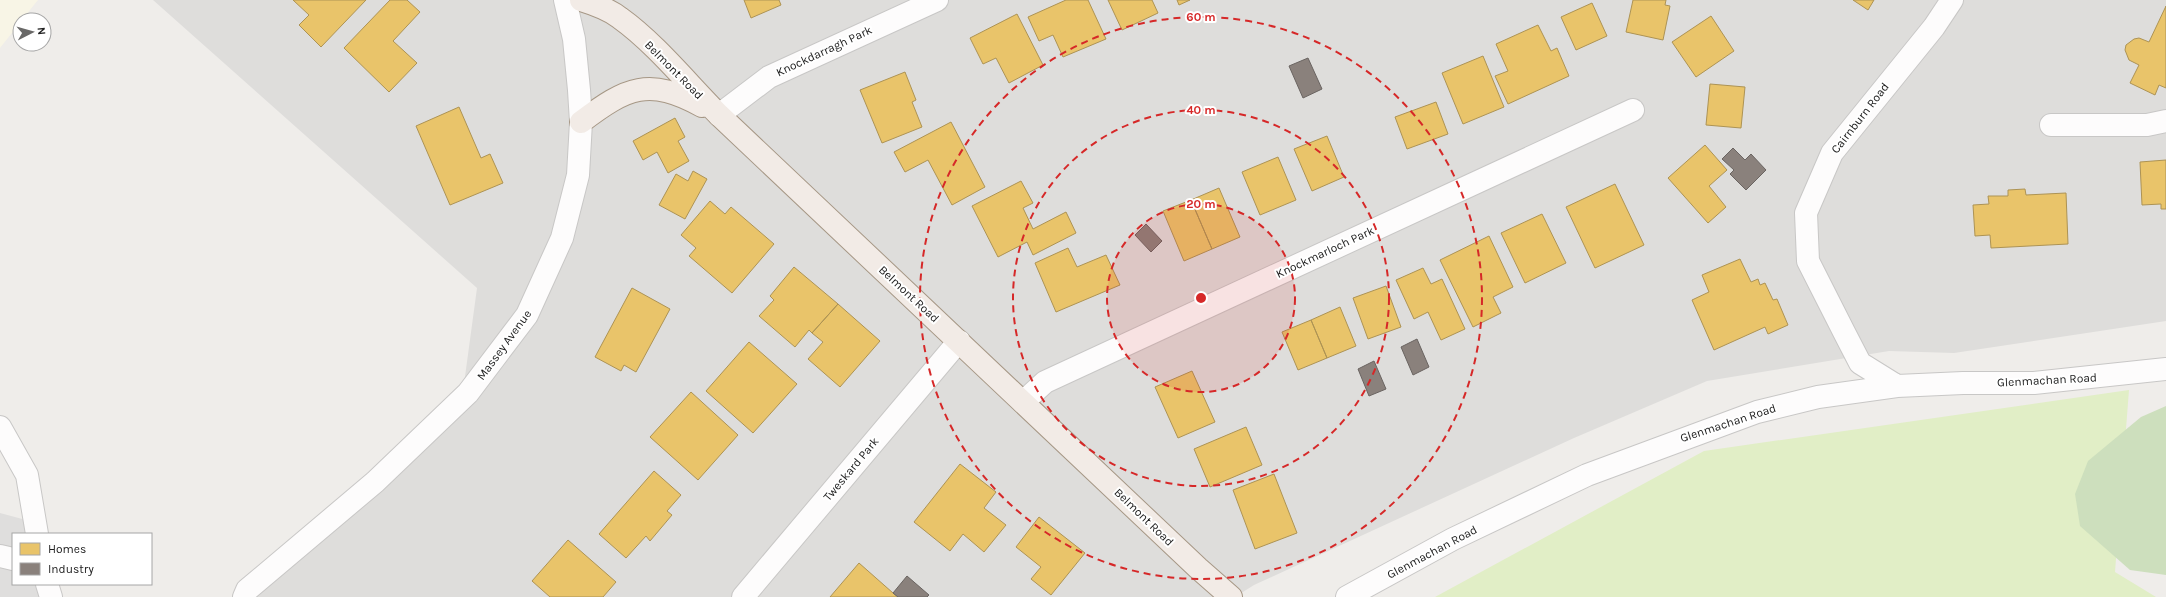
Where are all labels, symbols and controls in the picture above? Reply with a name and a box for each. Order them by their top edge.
text: 60 m [1186,10,1216,24]
north arrow [12,12,52,52]
street label: Knockdarragh Park [774,23,874,79]
text: N [35,26,48,36]
street label: Belmont Road [642,38,706,102]
street label: Cairnburn Road [1828,80,1892,156]
text: 40 m [1186,103,1216,117]
text: 20 m [1186,197,1216,211]
street label: Knockmarloch Park [1274,223,1377,281]
street label: Belmont Road [876,263,942,325]
centre of rings [1194,291,1208,305]
street label: Massey Avenue [474,307,534,383]
street label: Glenmachan Road [1997,370,2097,390]
street label: Glenmachan Road [1678,401,1778,445]
street label: Tweskard Park [820,434,882,504]
street label: Belmont Road [1111,485,1177,549]
street label: Glenmachan Road [1385,522,1479,582]
legend [12,533,152,585]
text: Homes [48,542,86,556]
text: Industry [48,562,94,576]

